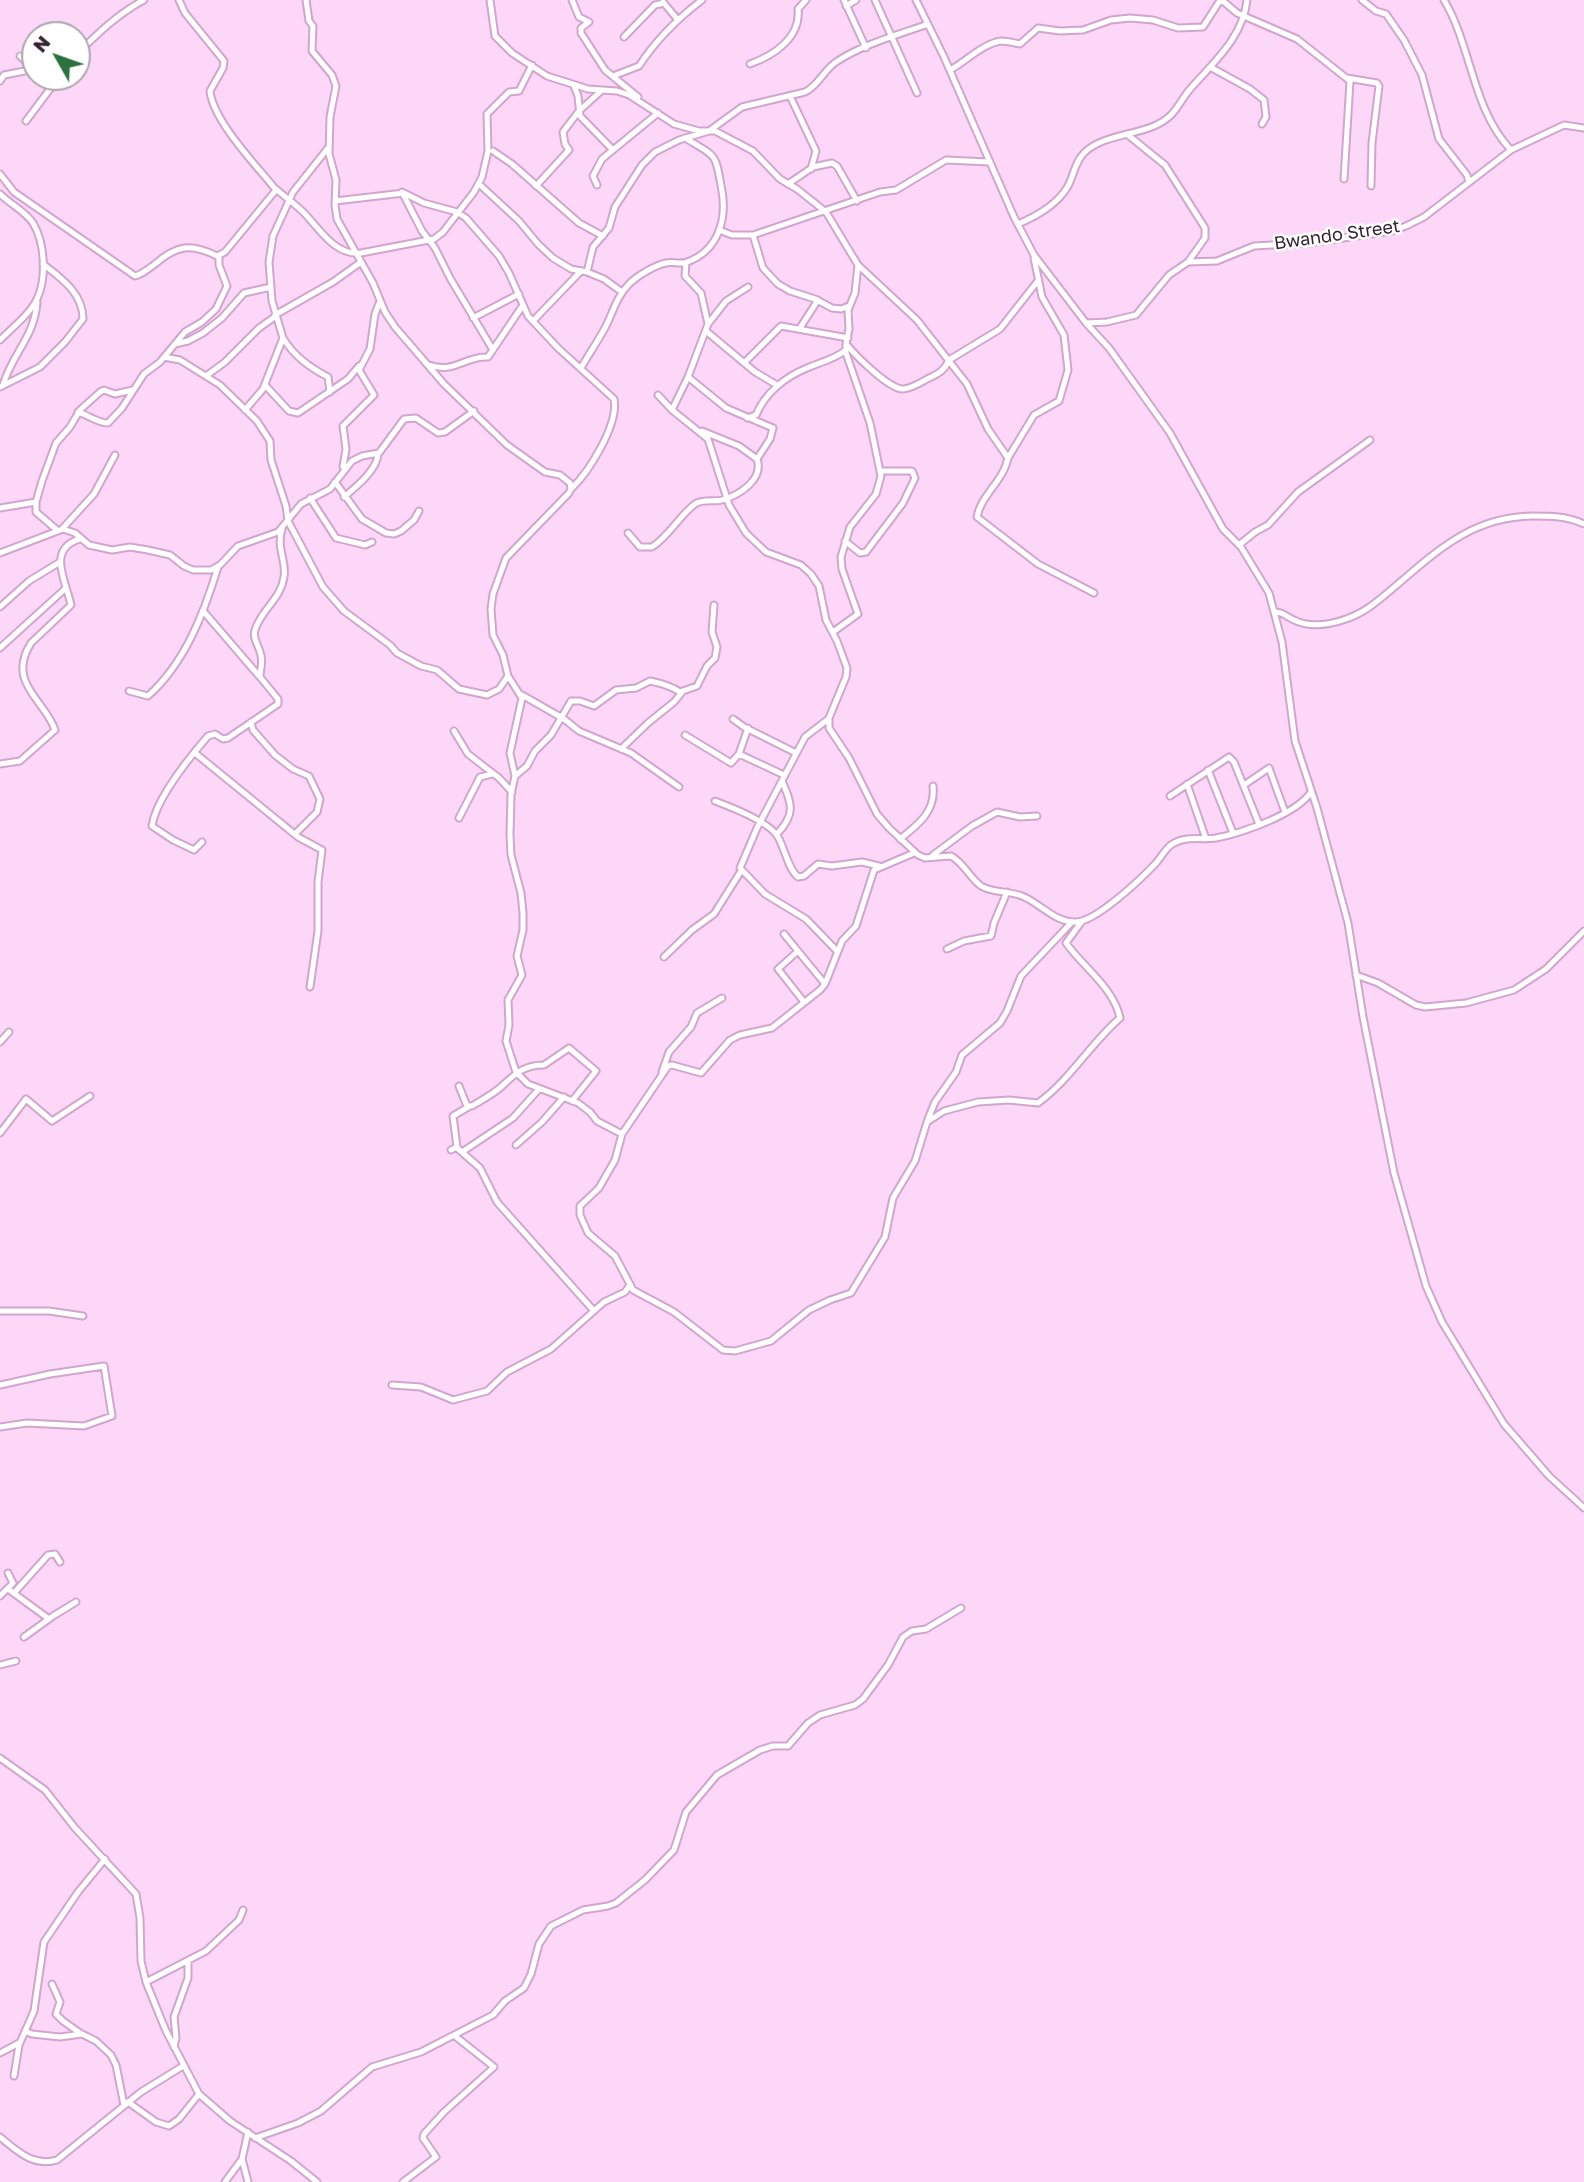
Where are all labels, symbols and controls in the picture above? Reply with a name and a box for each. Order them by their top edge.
north arrow [21,21,91,91]
text: N [28,31,55,56]
street label: Bwando Street [1273,215,1401,255]

